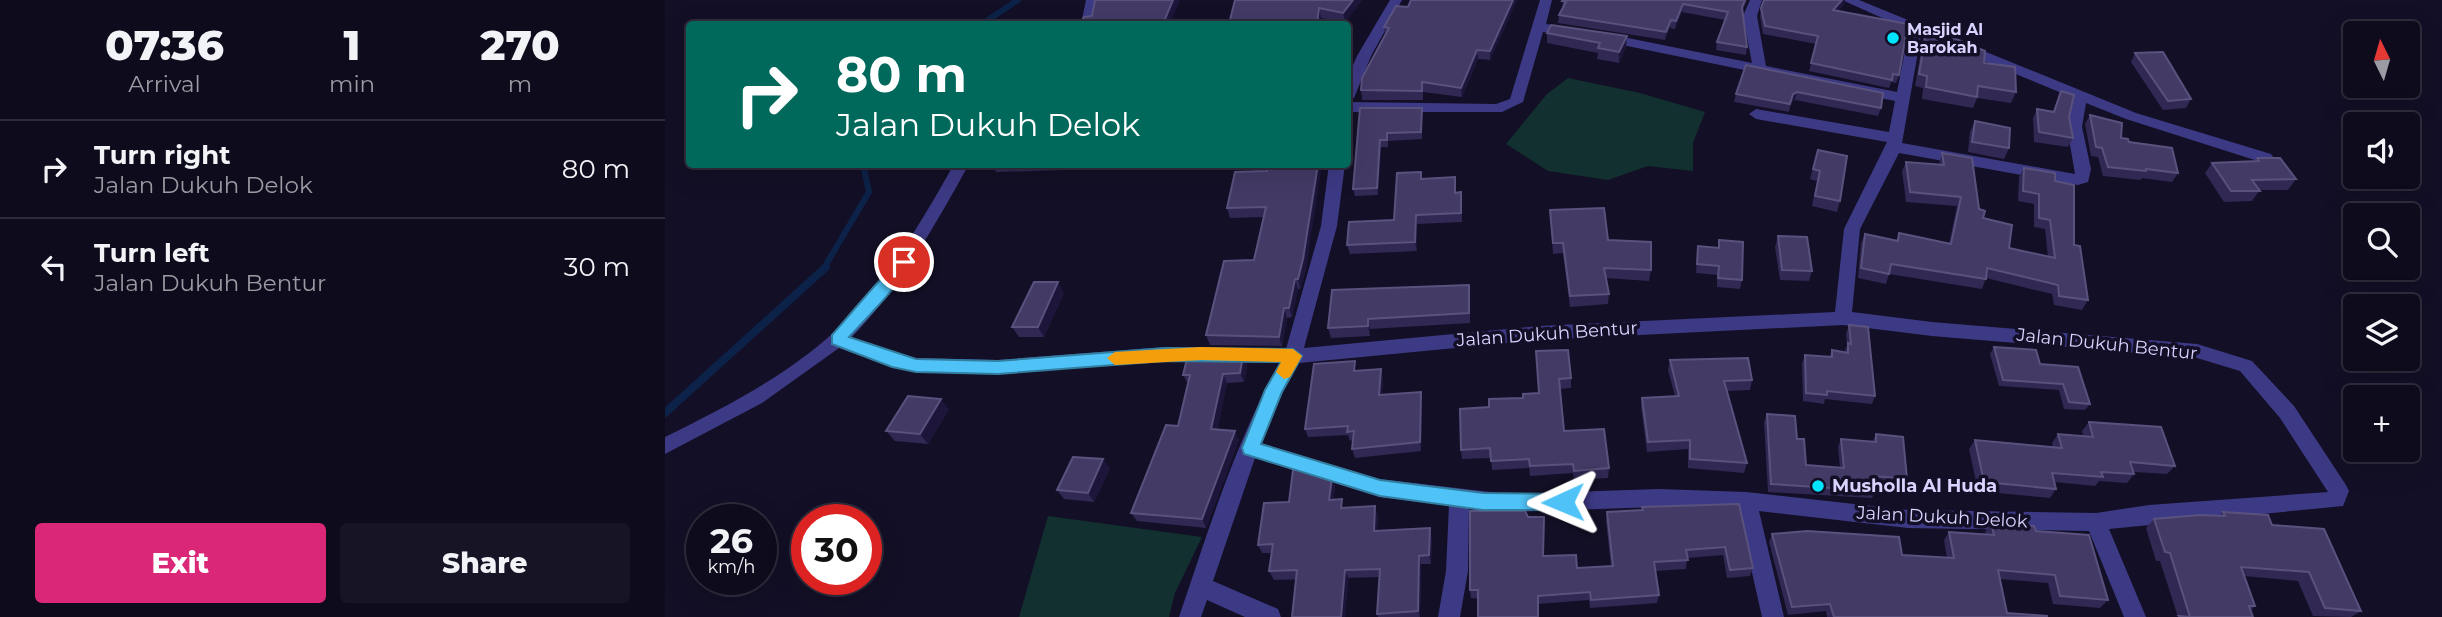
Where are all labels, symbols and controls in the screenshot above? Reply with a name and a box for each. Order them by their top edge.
text: 07:36 [105,19,224,71]
text: 1 [344,19,361,71]
text: 270 [480,19,560,71]
place label: Masjid Al Barokah [1907,20,1983,57]
north arrow [2343,21,2420,98]
map controls [2343,21,2420,462]
marker: Masjid Al Barokah [1885,30,1901,46]
text: 80 m [836,45,967,104]
icon: right [721,49,812,140]
text: Arrival [128,70,201,98]
text: min [329,70,375,98]
text: m [508,70,532,98]
text: Jalan Dukuh Delok [836,105,1140,144]
button: sound [2343,112,2420,189]
text: Turn right [94,139,230,171]
icon: right [35,150,73,188]
text: 80 m [562,153,630,185]
text: Jalan Dukuh Delok [94,171,313,199]
button: search [2343,203,2420,280]
pin [874,232,934,292]
text: Turn left [94,237,210,269]
icon: arrive [885,243,923,281]
icon: left [35,248,73,286]
text: 30 m [564,251,630,283]
text: Jalan Dukuh Bentur [94,269,326,297]
button: layers [2343,294,2420,371]
street label: Jalan Dukuh Bentur [1455,317,1638,351]
street label: Jalan Dukuh Bentur [2014,323,2199,364]
button: + [2343,385,2420,462]
position arrow [1526,465,1600,539]
place label: Musholla Al Huda [1832,475,1997,497]
marker: Musholla Al Huda [1810,478,1826,494]
street label: Jalan Dukuh Delok [1855,501,2028,532]
speed limit sign: 30 [791,504,882,595]
text: 26 [710,519,753,562]
button: Exit [35,523,326,603]
button: Share [340,523,630,603]
text: km/h [707,556,756,578]

